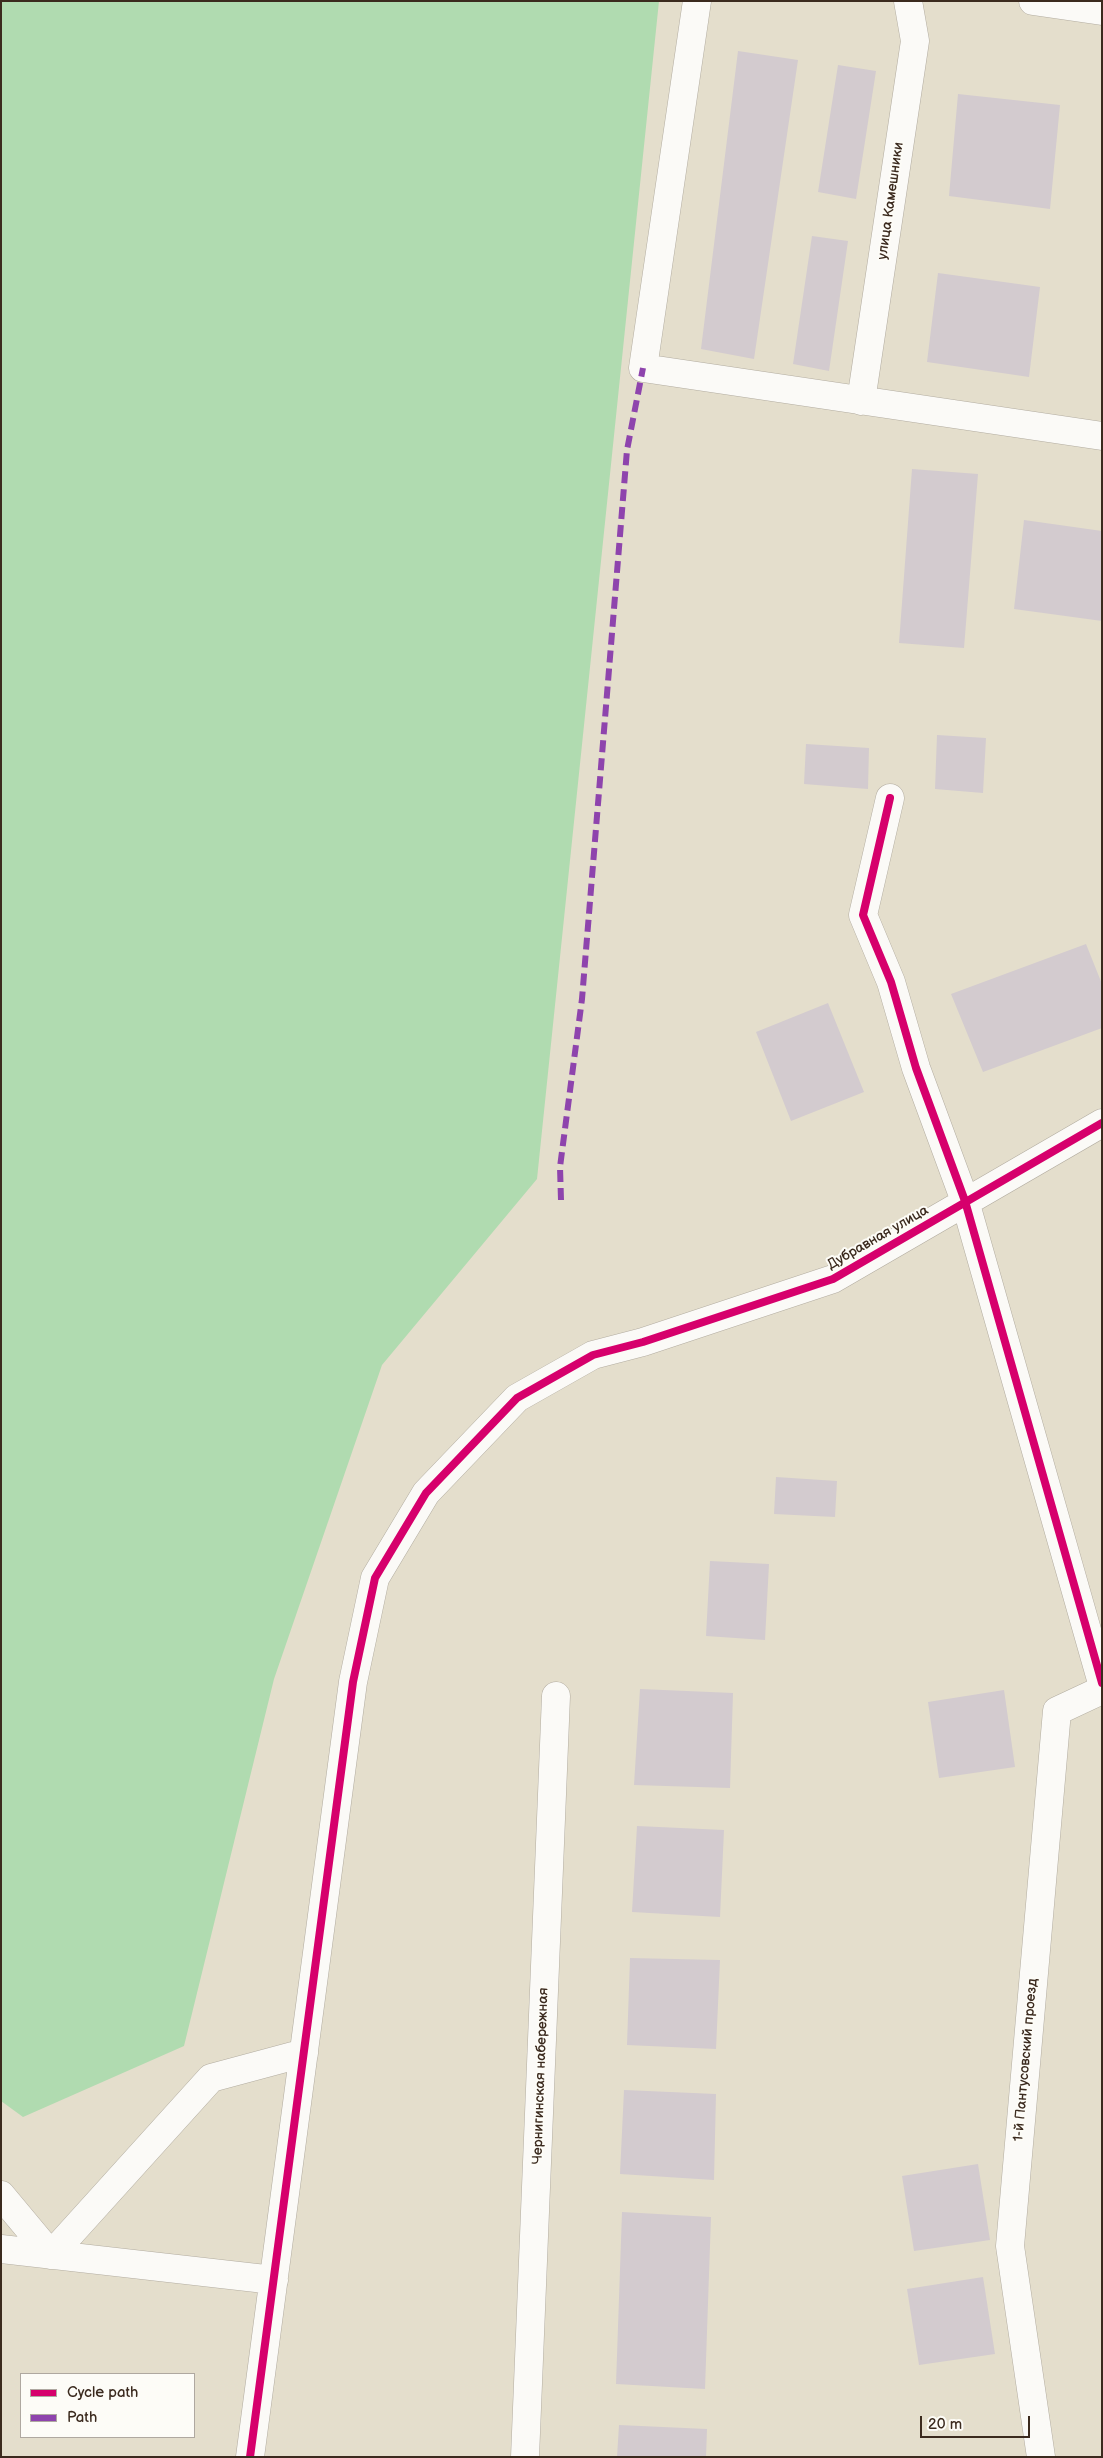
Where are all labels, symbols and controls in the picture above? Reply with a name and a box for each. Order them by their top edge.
street label: улица Камешники [874,141,908,261]
street label: Дубравная улица [824,1202,932,1274]
street label: 1-й Пантусовский проезд [1010,1978,1042,2142]
street label: Чернигинская набережная [530,1987,552,2165]
legend [20,2373,195,2438]
text: Cycle path [67,2383,138,2402]
scale bar [923,2406,1033,2438]
text: Path [67,2408,97,2427]
text: 20 m [928,2415,962,2434]

